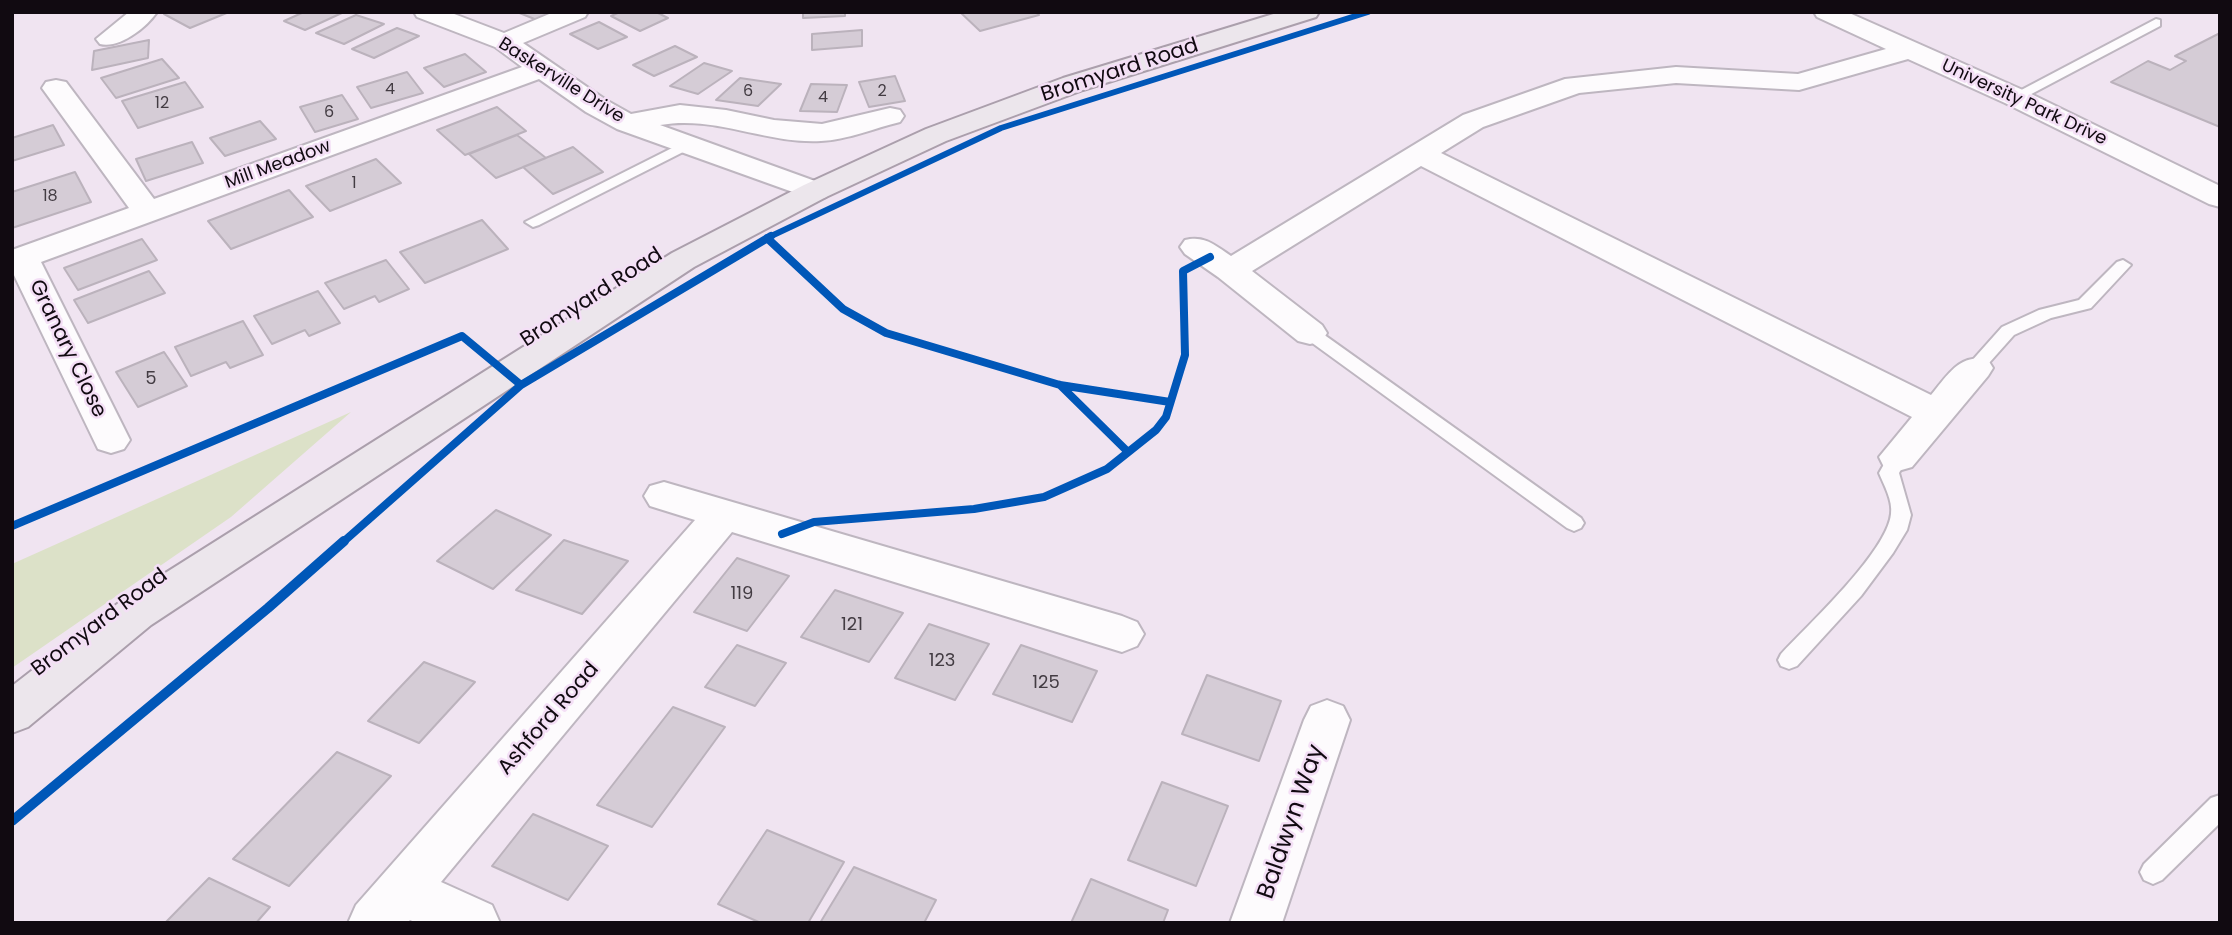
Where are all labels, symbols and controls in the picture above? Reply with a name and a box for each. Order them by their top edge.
street label: Baskerville Drive [494,34,628,128]
street label: Bromyard Road [1038,34,1202,108]
street label: University Park Drive [1938,55,2110,151]
house number: 4 [385,80,395,100]
house number: 6 [743,82,753,102]
house number: 2 [877,82,887,102]
house number: 4 [818,88,828,108]
house number: 12 [155,94,169,114]
house number: 6 [324,103,334,123]
street label: Mill Meadow [222,136,334,194]
house number: 1 [351,174,357,194]
house number: 18 [42,187,58,207]
street label: Bromyard Road [516,243,668,353]
street label: Granary Close [23,276,111,422]
house number: 5 [145,368,157,390]
street label: Bromyard Road [27,564,173,682]
house number: 119 [731,583,753,605]
house number: 121 [841,614,863,636]
house number: 123 [929,650,955,672]
street label: Ashford Road [493,657,605,781]
house number: 125 [1032,672,1060,694]
street label: Baldwyn Way [1252,741,1332,903]

